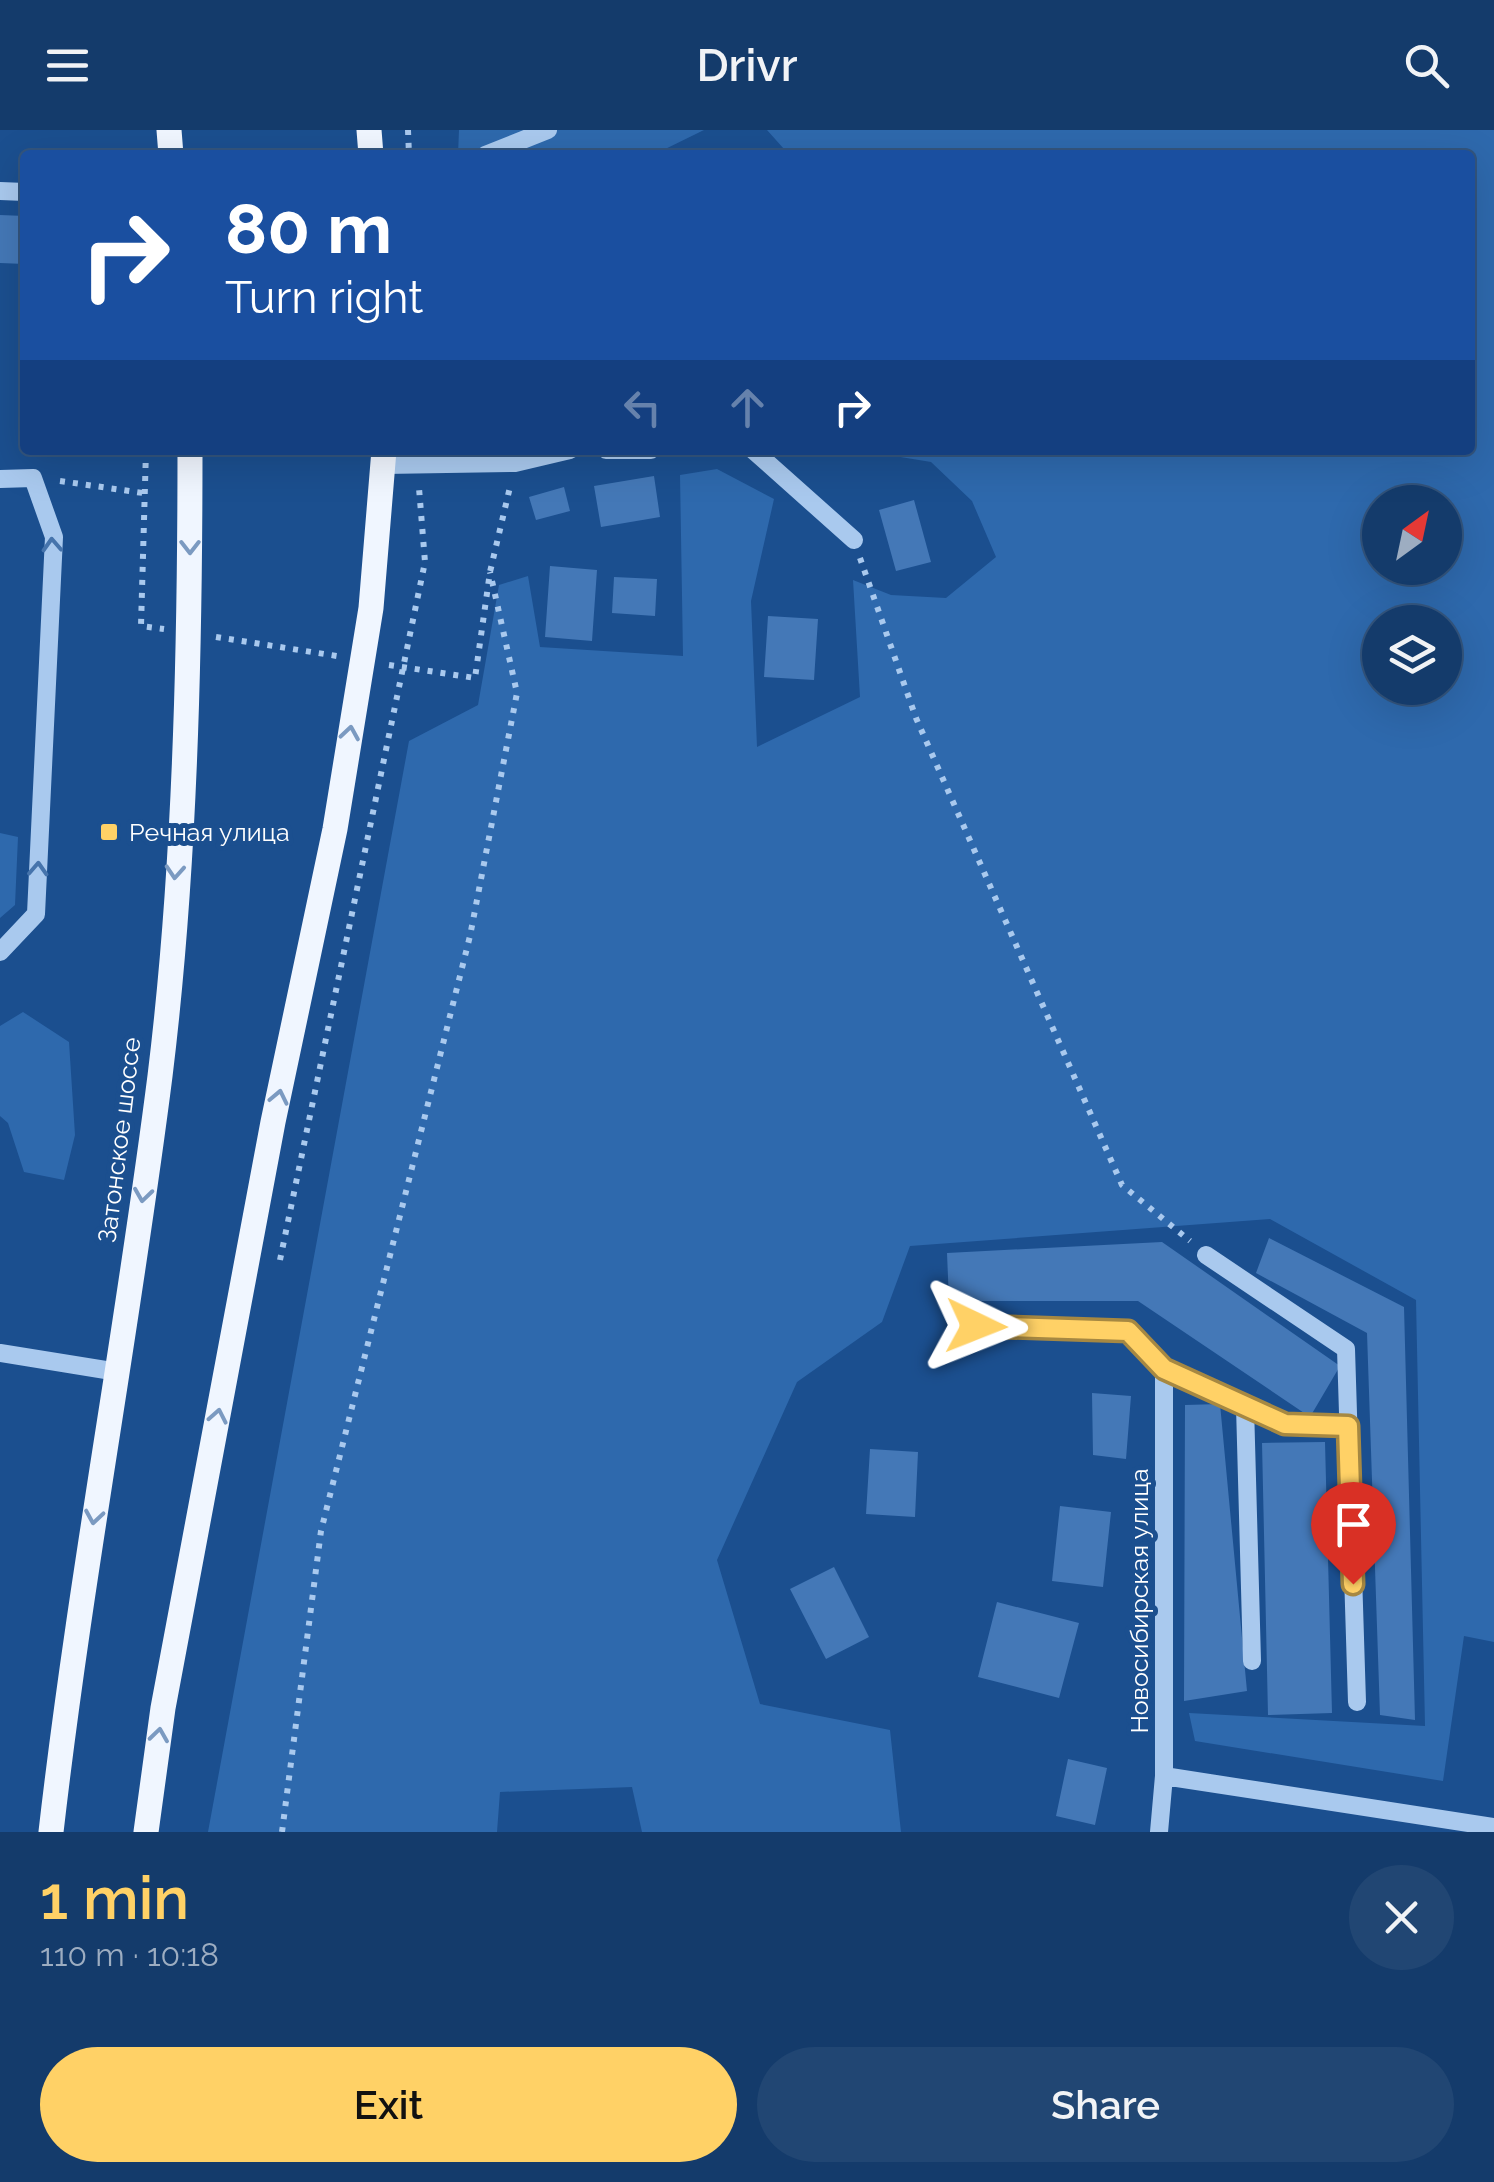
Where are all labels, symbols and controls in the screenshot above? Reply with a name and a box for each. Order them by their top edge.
icon: menu [40,38,95,93]
icon: search [1399,38,1454,93]
text: Drivr [696,39,798,92]
text: 80 m [225,187,392,269]
icon: right [60,190,190,320]
text: Turn right [225,271,423,324]
icon: left [615,380,670,435]
icon: ahead [720,380,775,435]
icon: right [825,380,880,435]
north arrow [1362,485,1462,585]
map controls [1362,485,1462,705]
one-way arrow [42,536,63,552]
one-way arrow [179,540,201,556]
button: layers [1362,605,1462,705]
one-way arrow [339,725,360,741]
place label: Речная улица [129,817,290,847]
marker: Речная улица [98,821,120,843]
one-way arrow [27,861,48,877]
one-way arrow [165,865,187,881]
street label: Затонское шоссе [91,1035,147,1245]
one-way arrow [267,1088,288,1105]
one-way arrow [133,1187,154,1204]
position arrow [924,1274,1028,1378]
one-way arrow [207,1408,228,1424]
street label: Новосибирская улица [1124,1468,1154,1734]
pin [1311,1482,1396,1585]
icon: arrive [1326,1497,1381,1552]
one-way arrow [84,1508,105,1525]
one-way arrow [148,1727,169,1744]
text: 1 min [40,1863,189,1933]
button: close [1349,1865,1454,1970]
text: 110 m · 10:18 [40,1936,219,1973]
button: Exit [40,2047,737,2162]
button: Share [757,2047,1454,2162]

